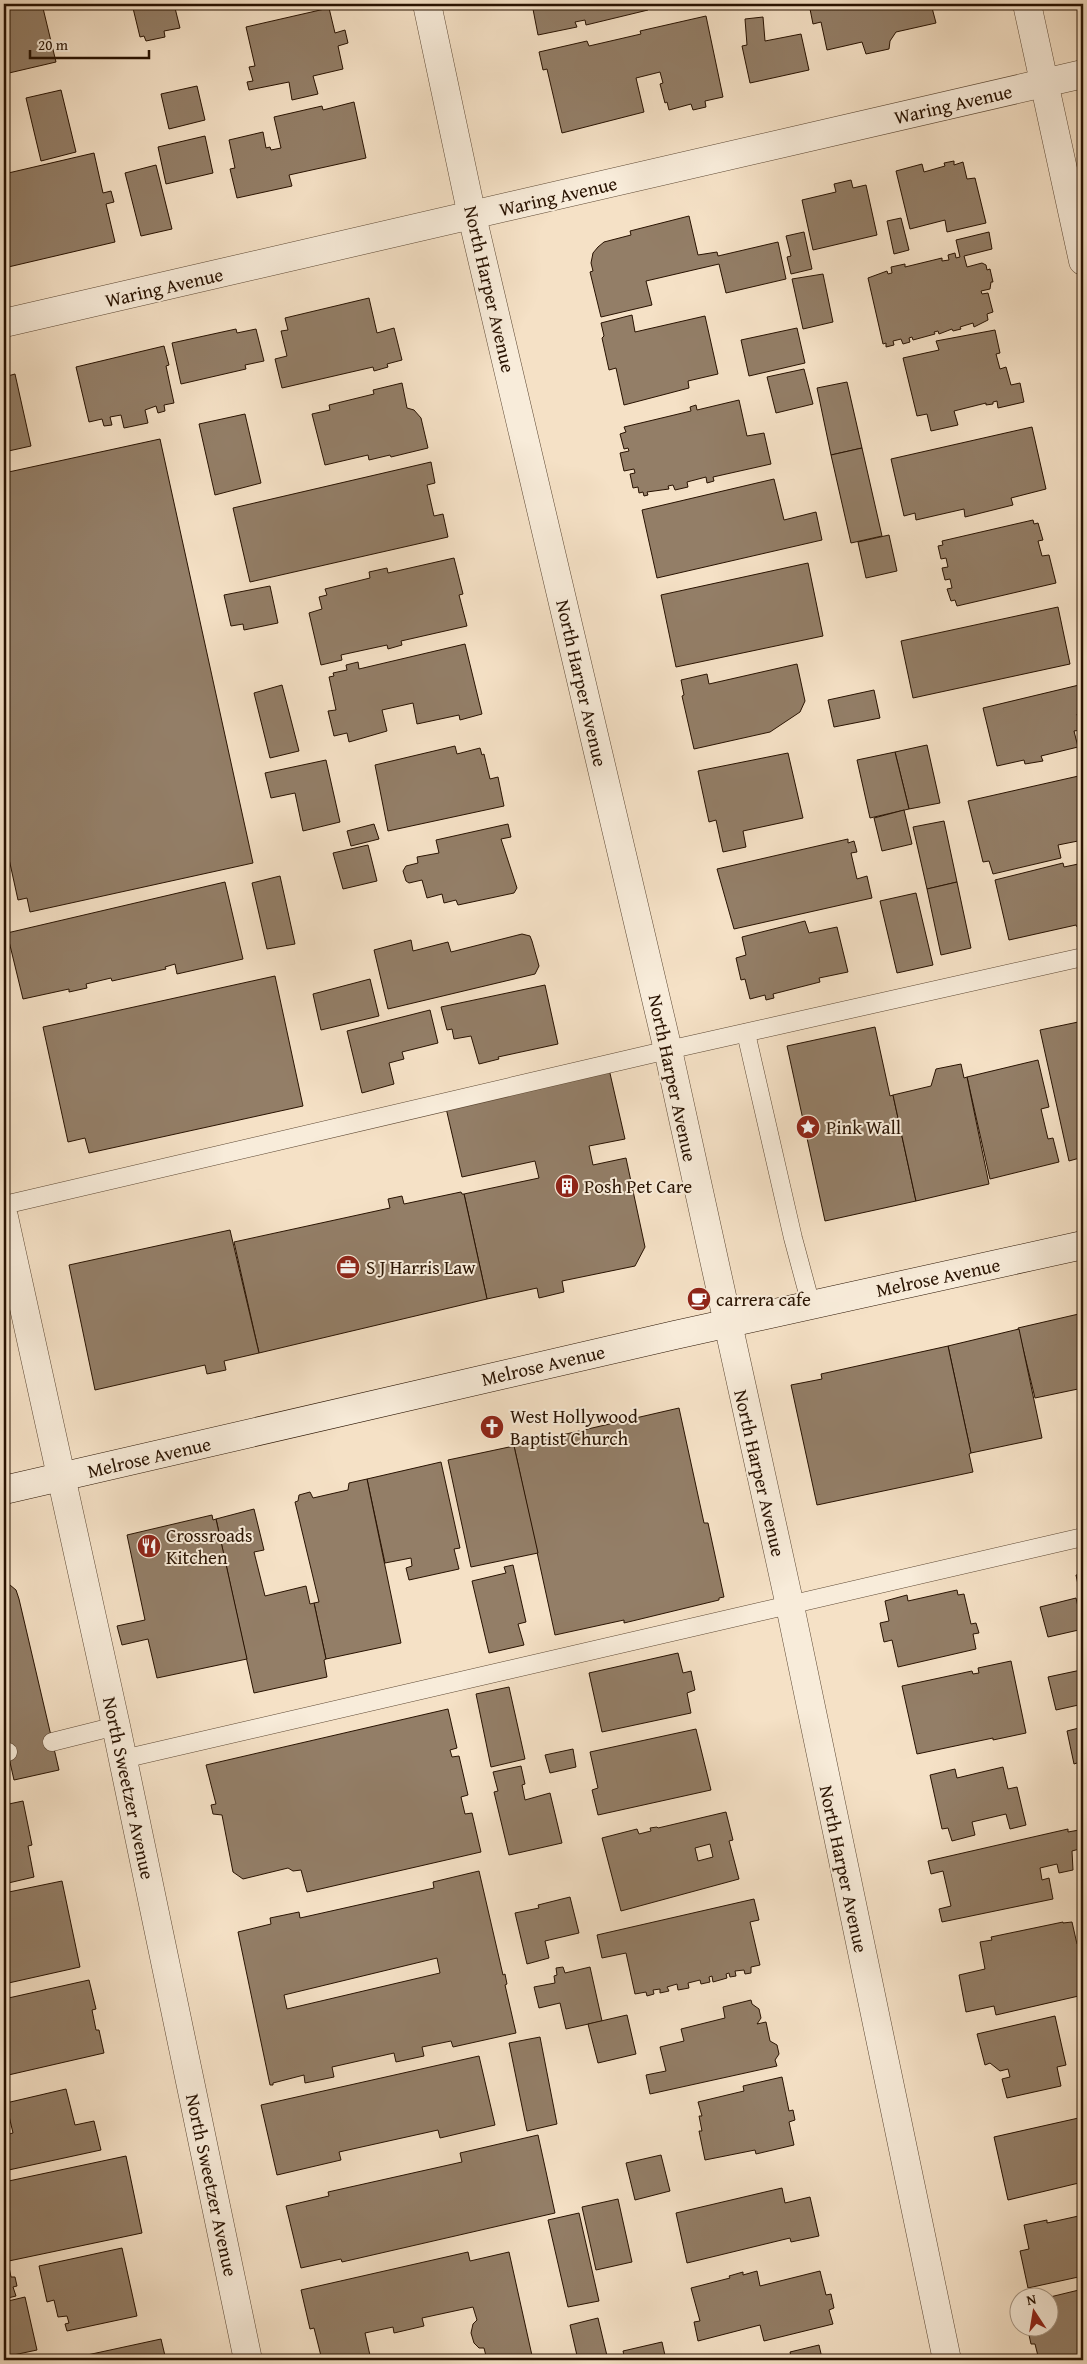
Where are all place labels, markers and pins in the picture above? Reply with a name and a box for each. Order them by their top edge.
place label: Pink Wall [826,1113,901,1141]
place icon: Pink Wall [795,1114,821,1140]
place label: Posh Pet Care [584,1172,692,1200]
building icon: Posh Pet Care [554,1173,580,1199]
place label: S J Harris Law [366,1253,476,1281]
office icon: S J Harris Law [335,1254,361,1280]
place label: carrera cafe [716,1285,811,1313]
cafe icon: carrera cafe [686,1286,712,1312]
place label: West Hollywood Baptist Church [510,1402,639,1452]
church icon: West Hollywood Baptist Church [479,1414,505,1440]
place label: Crossroads Kitchen [166,1521,253,1571]
restaurant icon: Crossroads Kitchen [136,1533,162,1559]

